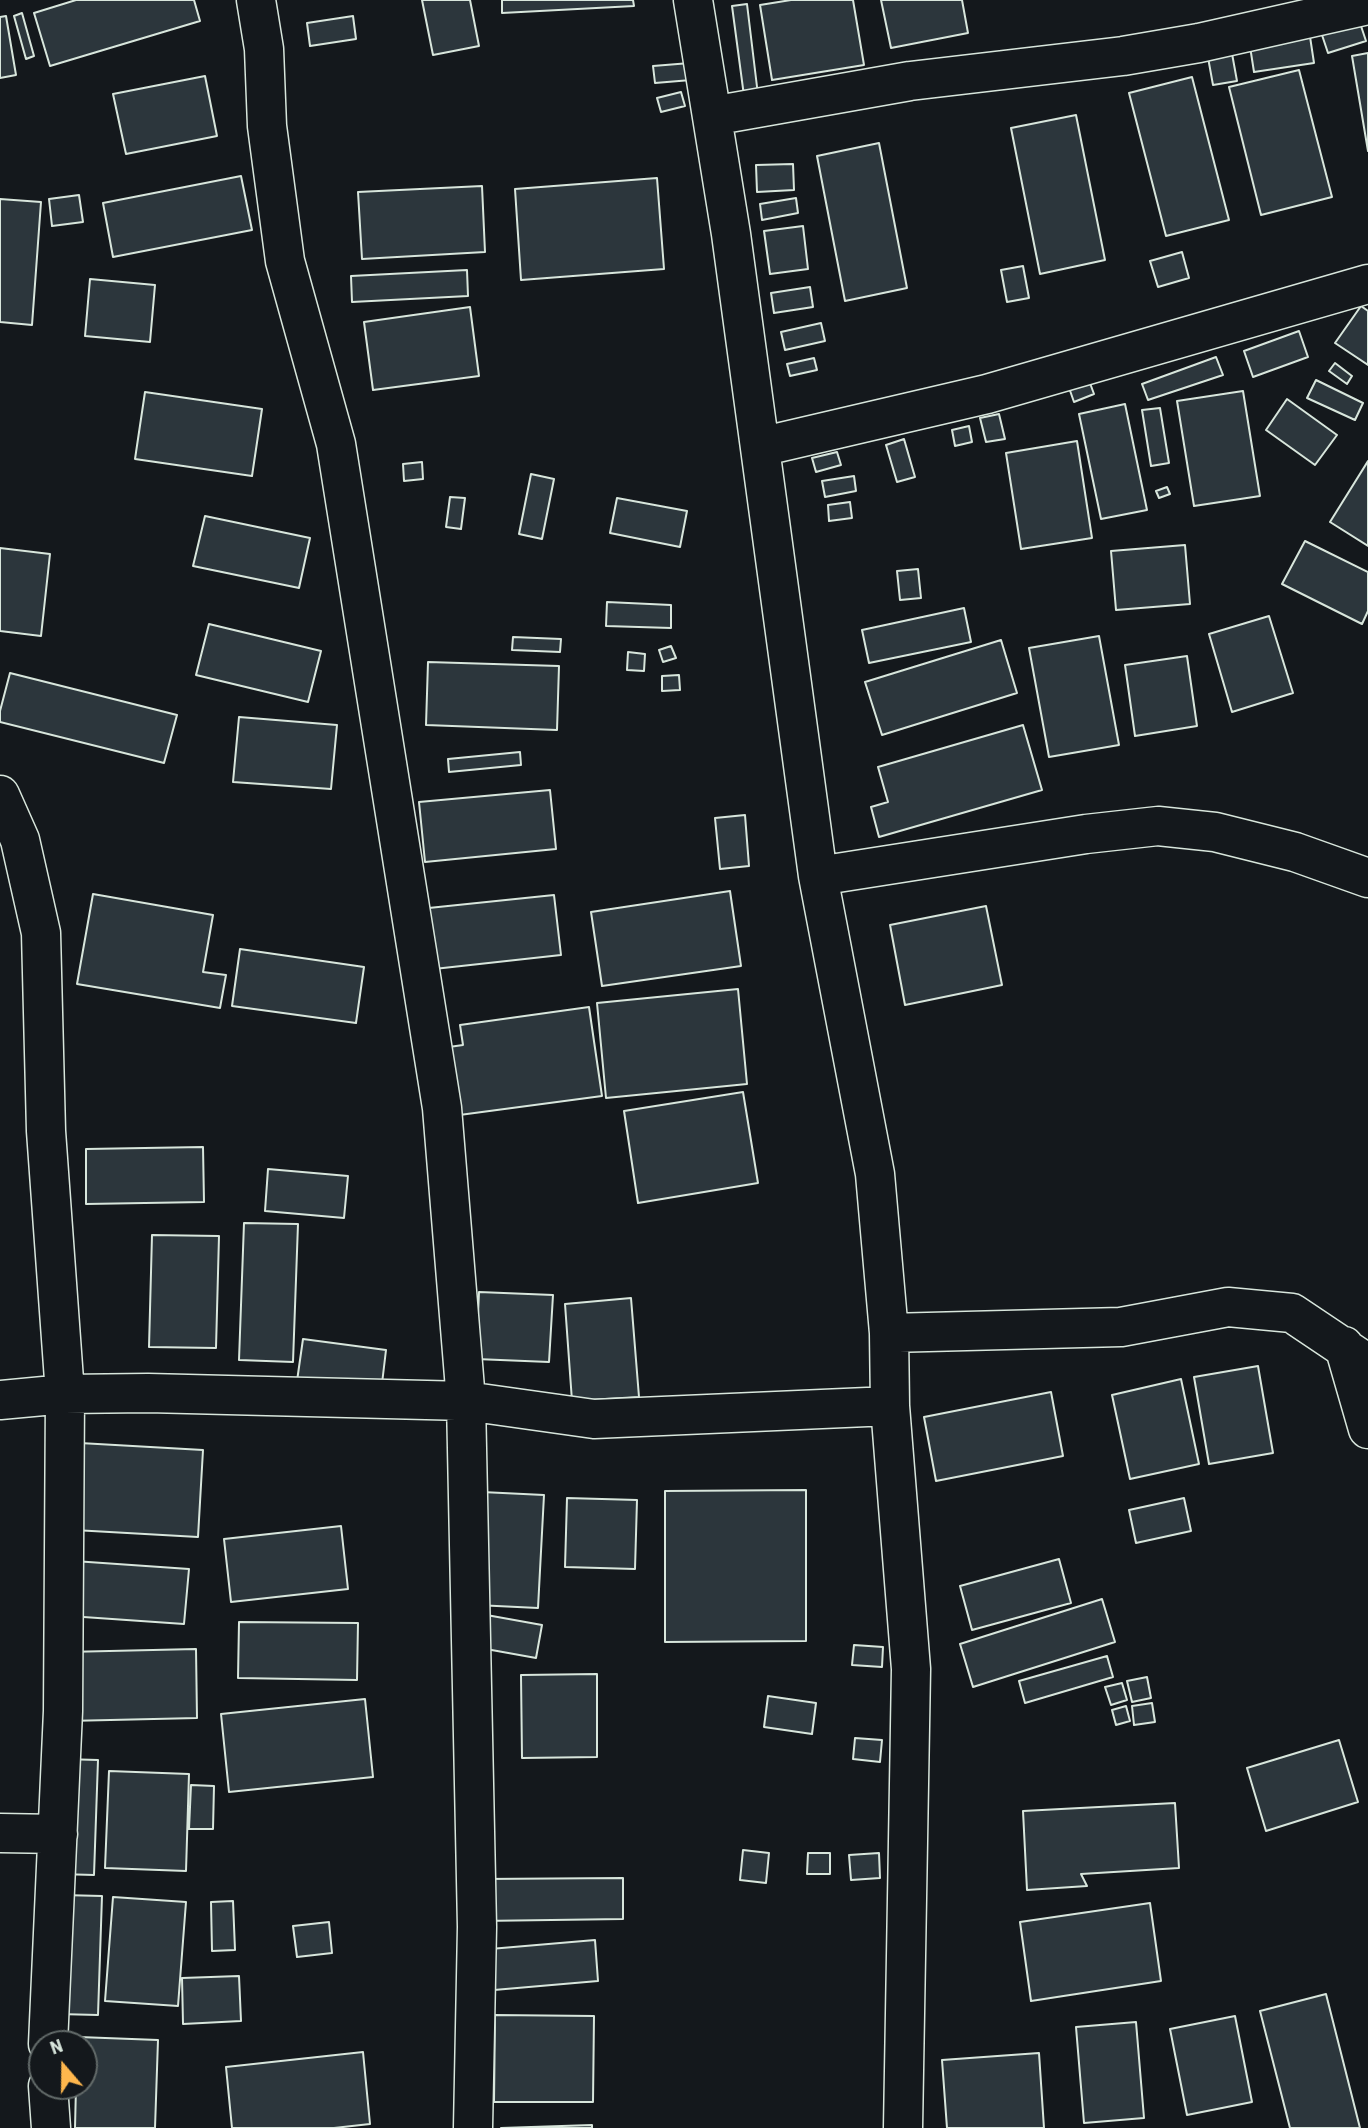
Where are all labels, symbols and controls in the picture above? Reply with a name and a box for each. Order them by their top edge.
north arrow [28,2030,98,2100]
text: N [47,2034,66,2059]

